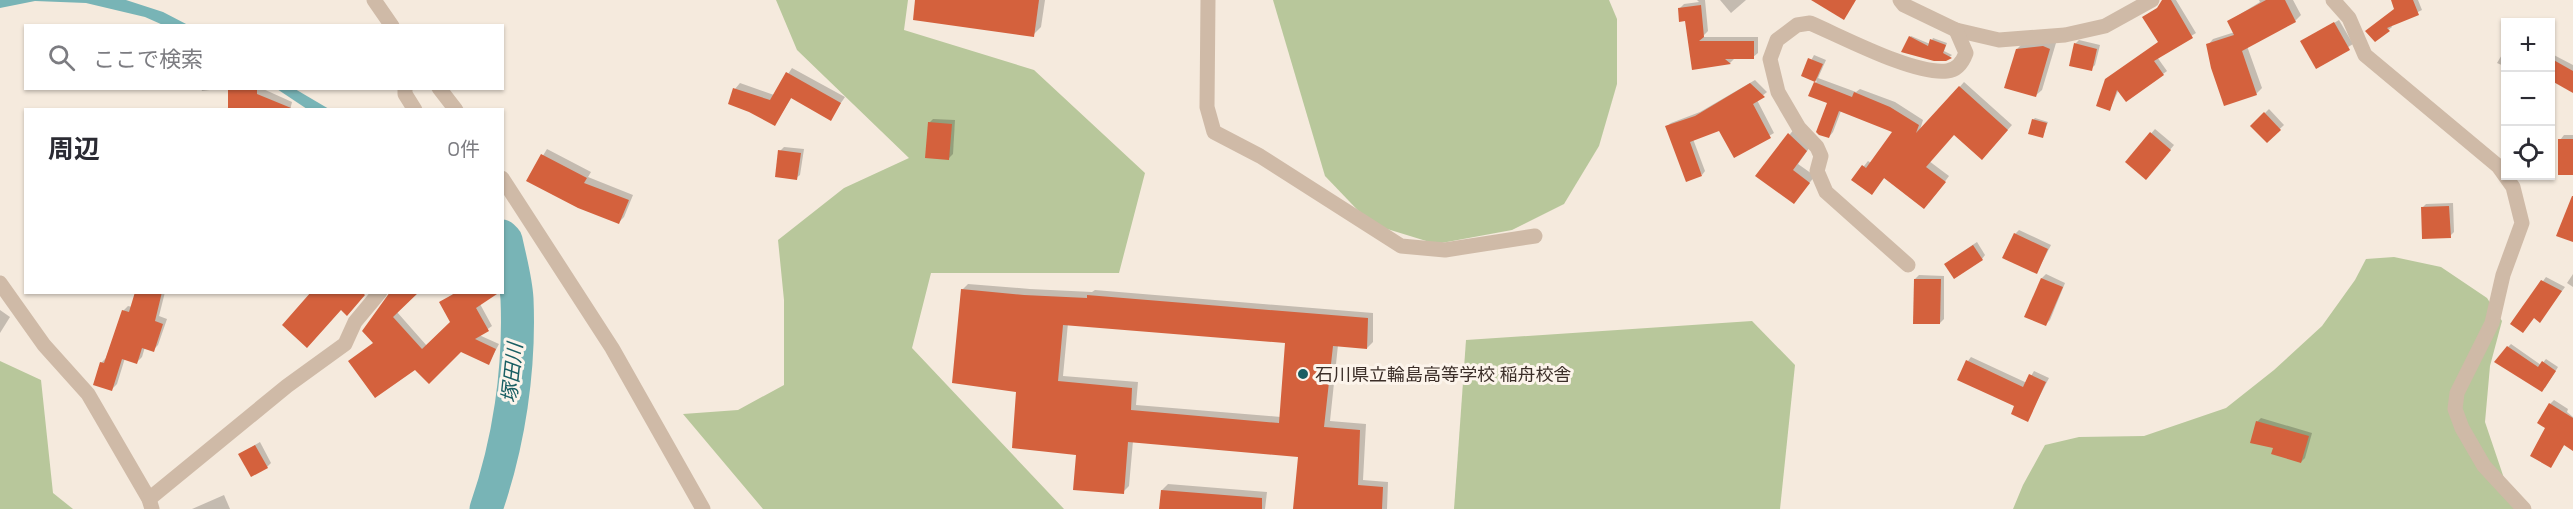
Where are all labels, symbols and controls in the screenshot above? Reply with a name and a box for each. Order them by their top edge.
map controls [2501,18,2555,180]
button: + [2501,18,2555,72]
search box [24,24,504,90]
icon: search [45,41,78,74]
text: ここで検索 [93,45,203,73]
button: − [2501,72,2555,126]
button: locate [2501,126,2555,180]
text: 周辺 [48,132,100,166]
text: 0件 [447,136,480,162]
water label: 塚田川 [496,340,528,404]
place label: 石川県立輪島高等学校 稲舟校舎 [1315,363,1572,386]
marker: 石川県立輪島高等学校 稲舟校舎 [1296,367,1310,381]

